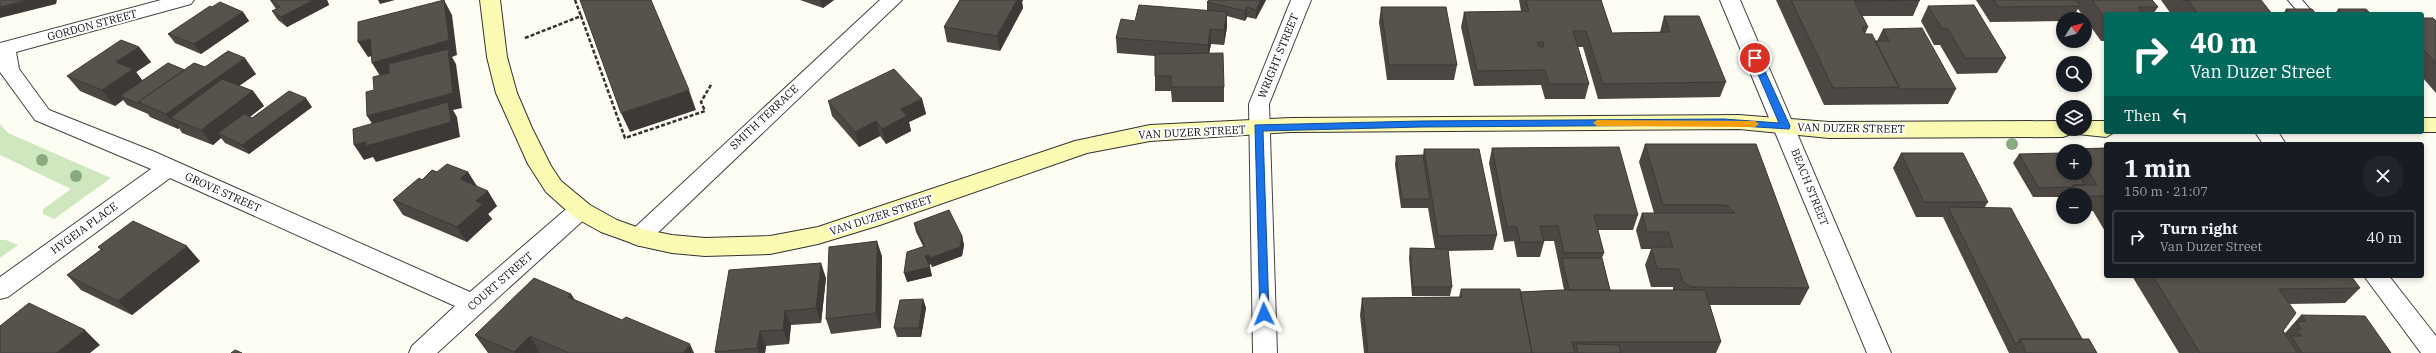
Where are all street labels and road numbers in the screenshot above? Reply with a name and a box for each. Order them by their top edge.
street label: GORDON STREET [46,6,138,44]
street label: WRIGHT STREET [1255,12,1301,100]
street label: SMITH TERRACE [727,82,801,152]
street label: VAN DUZER STREET [1797,120,1905,136]
street label: VAN DUZER STREET [1138,122,1246,142]
street label: BEACH STREET [1788,146,1832,228]
street label: GROVE STREET [183,169,263,215]
street label: VAN DUZER STREET [828,192,934,238]
street label: HYGEIA PLACE [48,199,120,257]
street label: COURT STREET [464,249,536,313]

